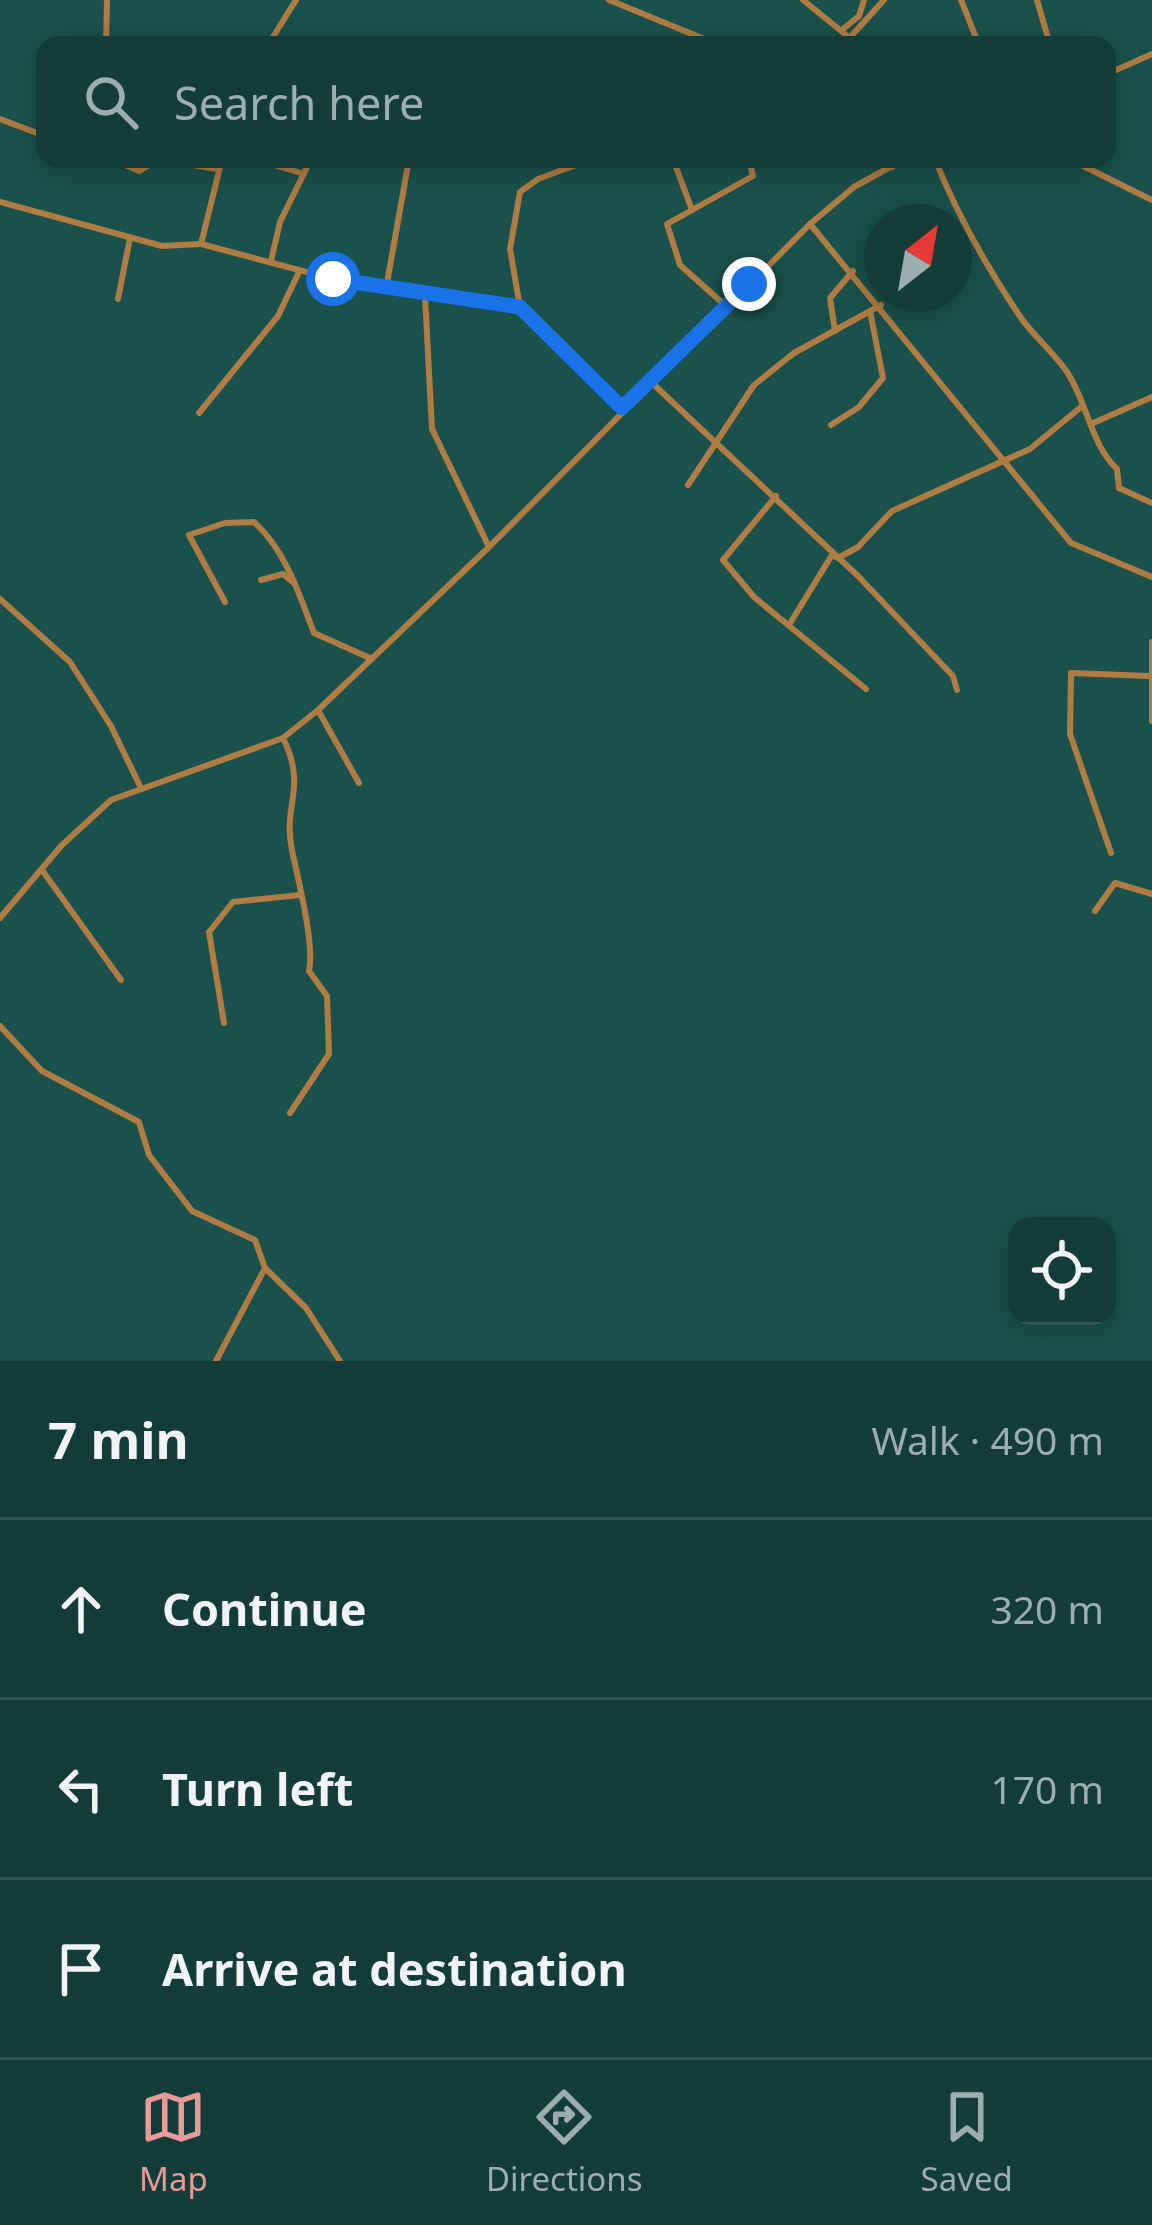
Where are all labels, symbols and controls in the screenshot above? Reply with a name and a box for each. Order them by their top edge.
search box [36,36,1116,168]
icon: search [78,69,144,135]
text: Search here [174,72,424,133]
north arrow [864,204,972,312]
route start [306,252,360,306]
route end [722,257,776,311]
map controls [1008,1217,1116,1325]
button: locate [1008,1217,1116,1325]
text: 7 min [48,1404,189,1474]
text: Walk · 490 m [871,1413,1104,1466]
icon: ahead [48,1576,114,1642]
text: Continue [162,1578,367,1639]
text: 320 m [990,1582,1104,1635]
icon: left [48,1756,114,1822]
text: Turn left [162,1758,353,1819]
text: 170 m [990,1762,1104,1815]
icon: arrive [48,1936,114,2002]
text: Arrive at destination [162,1938,627,1999]
tab: Map [139,2084,208,2201]
tab: Directions [486,2084,643,2201]
tab: Saved [921,2084,1013,2201]

